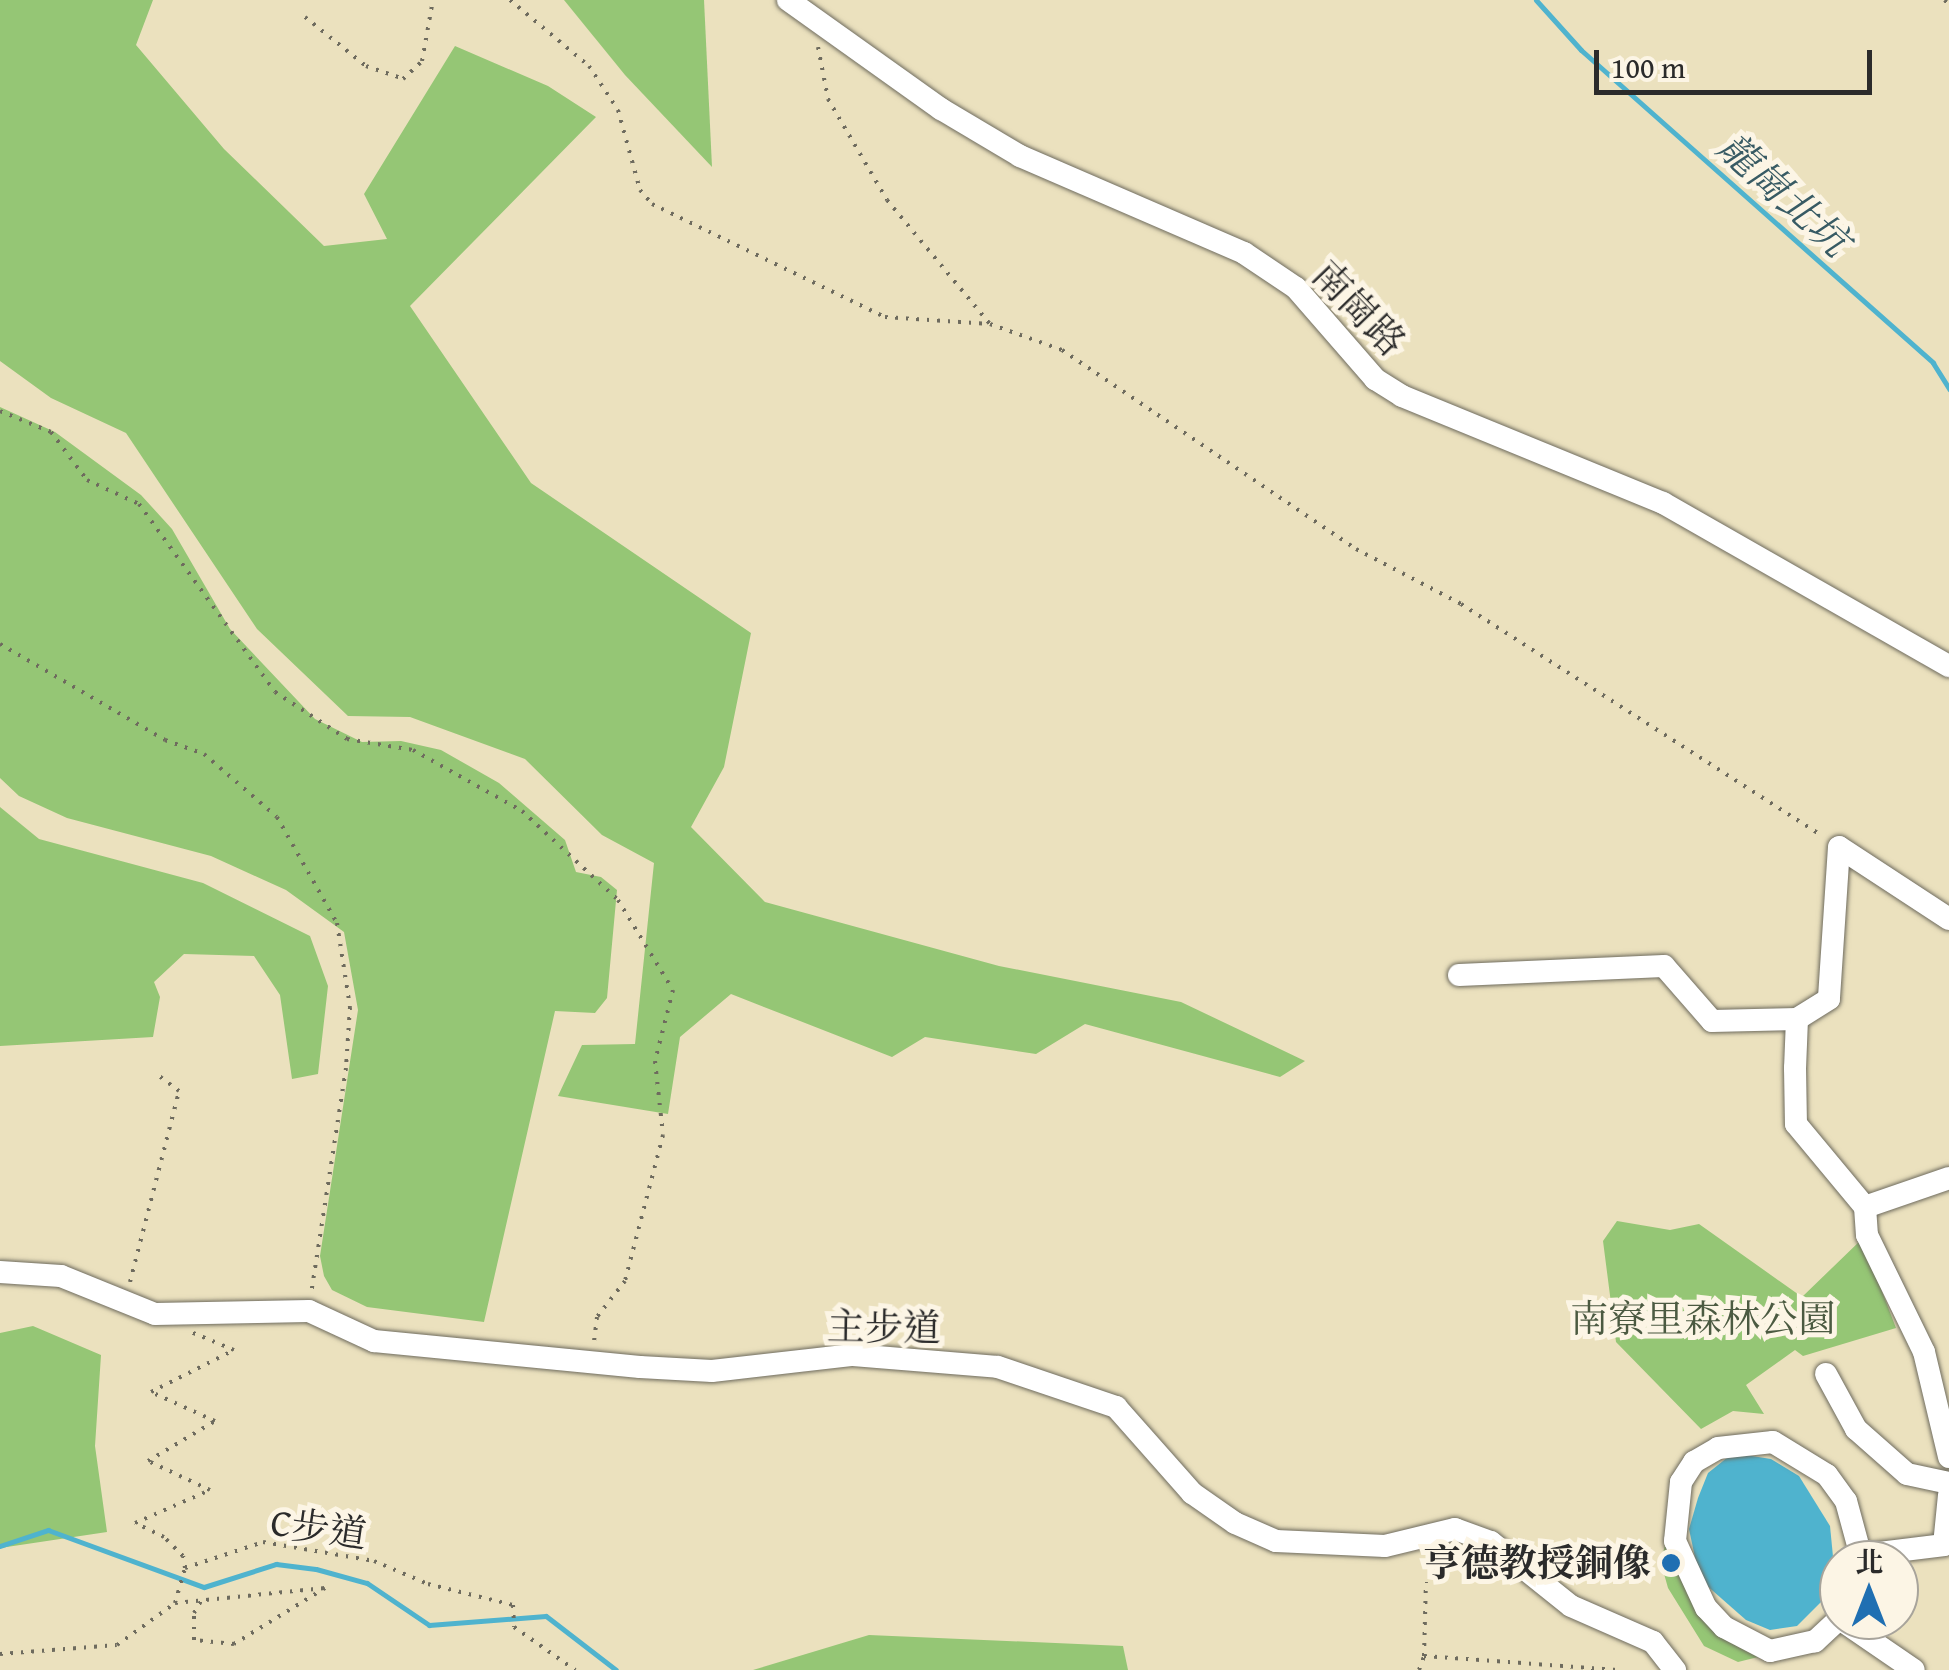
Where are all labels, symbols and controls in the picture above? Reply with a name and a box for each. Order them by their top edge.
scale bar [1599,30,1876,92]
text: 100 m [1611,45,1685,89]
water label: 龍崗北坑 [1708,123,1860,265]
street label: 南崗路 [1303,251,1415,365]
park label: 南寮里森林公園 [1570,1296,1836,1342]
street label: 主步道 [827,1303,941,1351]
street label: C步道 [268,1499,370,1557]
place label: 亨德教授銅像 [1423,1540,1651,1586]
north arrow [1819,1540,1919,1640]
text: 北 [1855,1541,1883,1582]
marker: 亨德教授銅像 [1660,1552,1682,1574]

